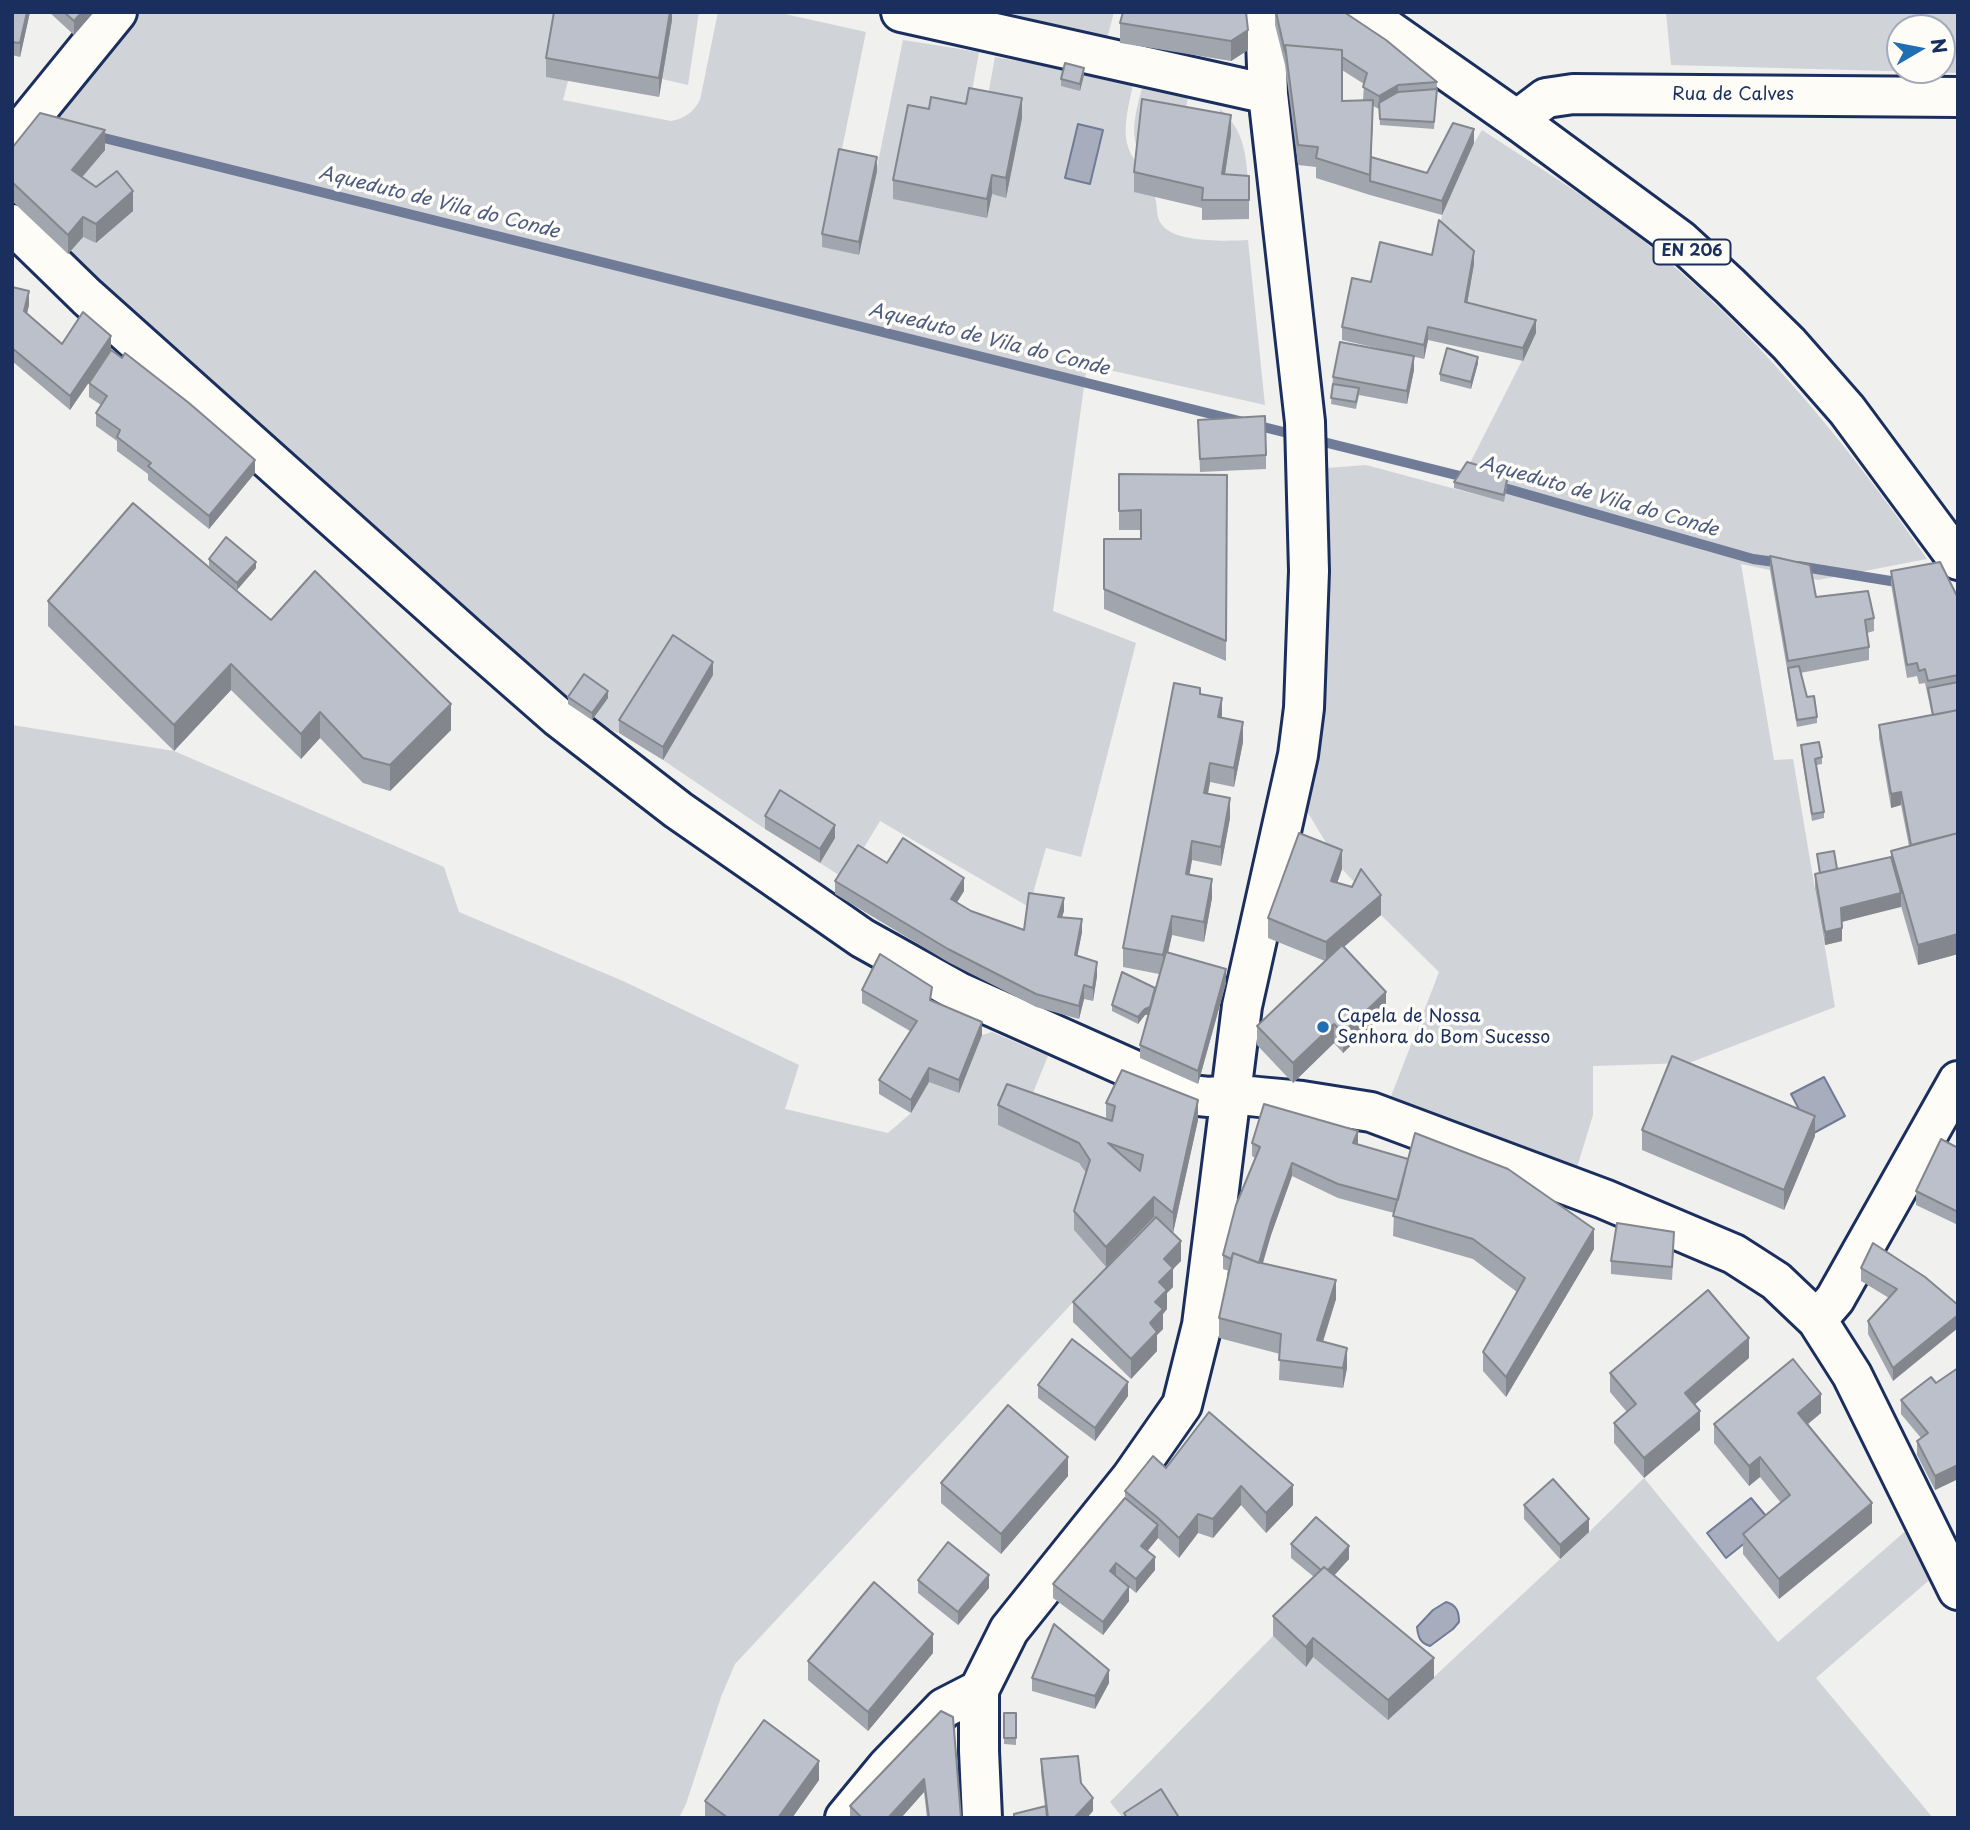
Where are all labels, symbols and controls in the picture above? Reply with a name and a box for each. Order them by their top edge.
north arrow [1886,14,1956,84]
text: N [1925,36,1955,56]
street label: Rua de Calves [1672,84,1794,106]
water label: Aqueduto de Vila do Conde [316,162,562,244]
road number: EN 206 [1654,240,1730,264]
water label: Aqueduto de Vila do Conde [866,299,1112,381]
water label: Aqueduto de Vila do Conde [1477,452,1721,542]
place label: Capela de Nossa Senhora do Bom Sucesso [1337,1006,1550,1048]
marker: Capela de Nossa Senhora do Bom Sucesso [1315,1019,1331,1035]

